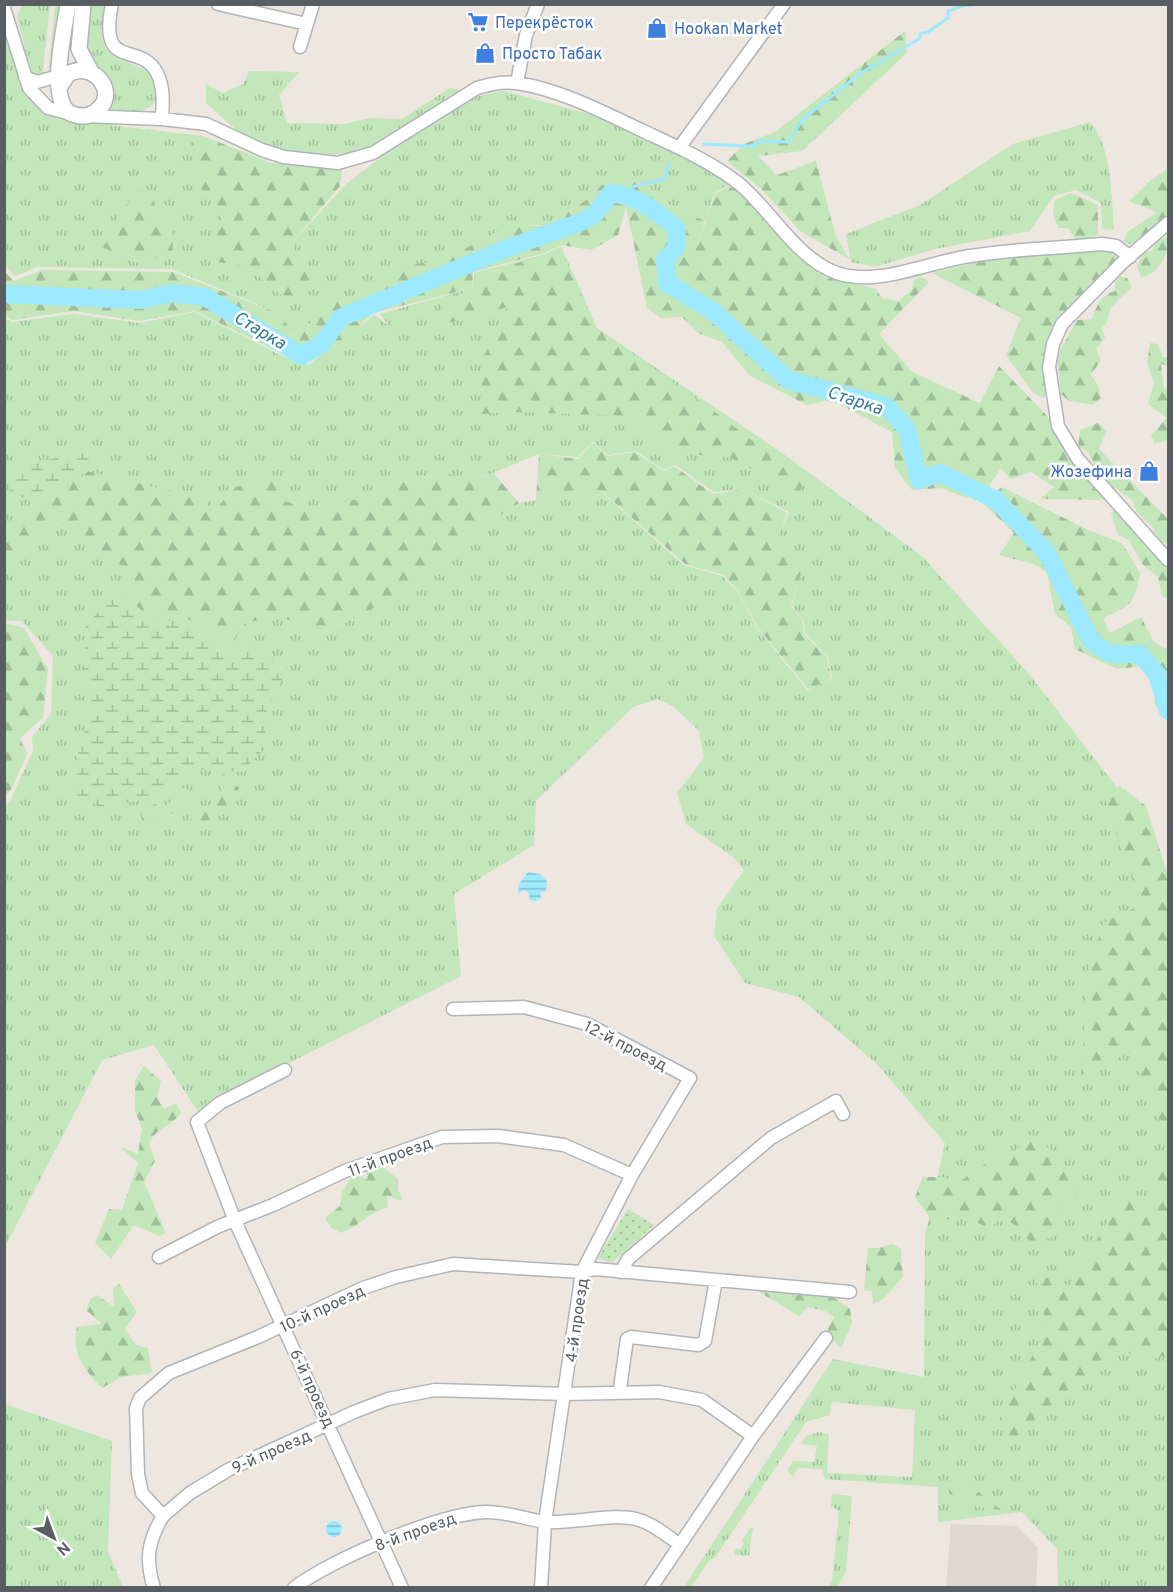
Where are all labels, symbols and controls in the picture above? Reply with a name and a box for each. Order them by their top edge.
supermarket icon: Перекрёсток [466,10,490,34]
place label: Перекрёсток [495,14,594,34]
shop icon: Hookan Market [645,16,669,40]
place label: Hookan Market [674,20,783,40]
shop icon: Просто Табак [473,41,497,65]
place label: Просто Табак [502,45,602,65]
water label: Старка [229,307,290,356]
water label: Старка [824,382,886,421]
shop icon: Жозефина [1137,459,1161,483]
place label: Жозефина [1050,463,1132,483]
street label: 12-й проезд [580,1017,670,1076]
street label: 11-й проезд [346,1133,435,1182]
street label: 4-й проезд [562,1277,594,1364]
street label: 10-й проезд [277,1281,368,1338]
street label: 6-й проезд [284,1346,338,1431]
street label: 9-й проезд [229,1426,315,1479]
north arrow [24,1508,84,1568]
street label: 8-й проезд [372,1509,459,1557]
text: N [52,1536,73,1559]

